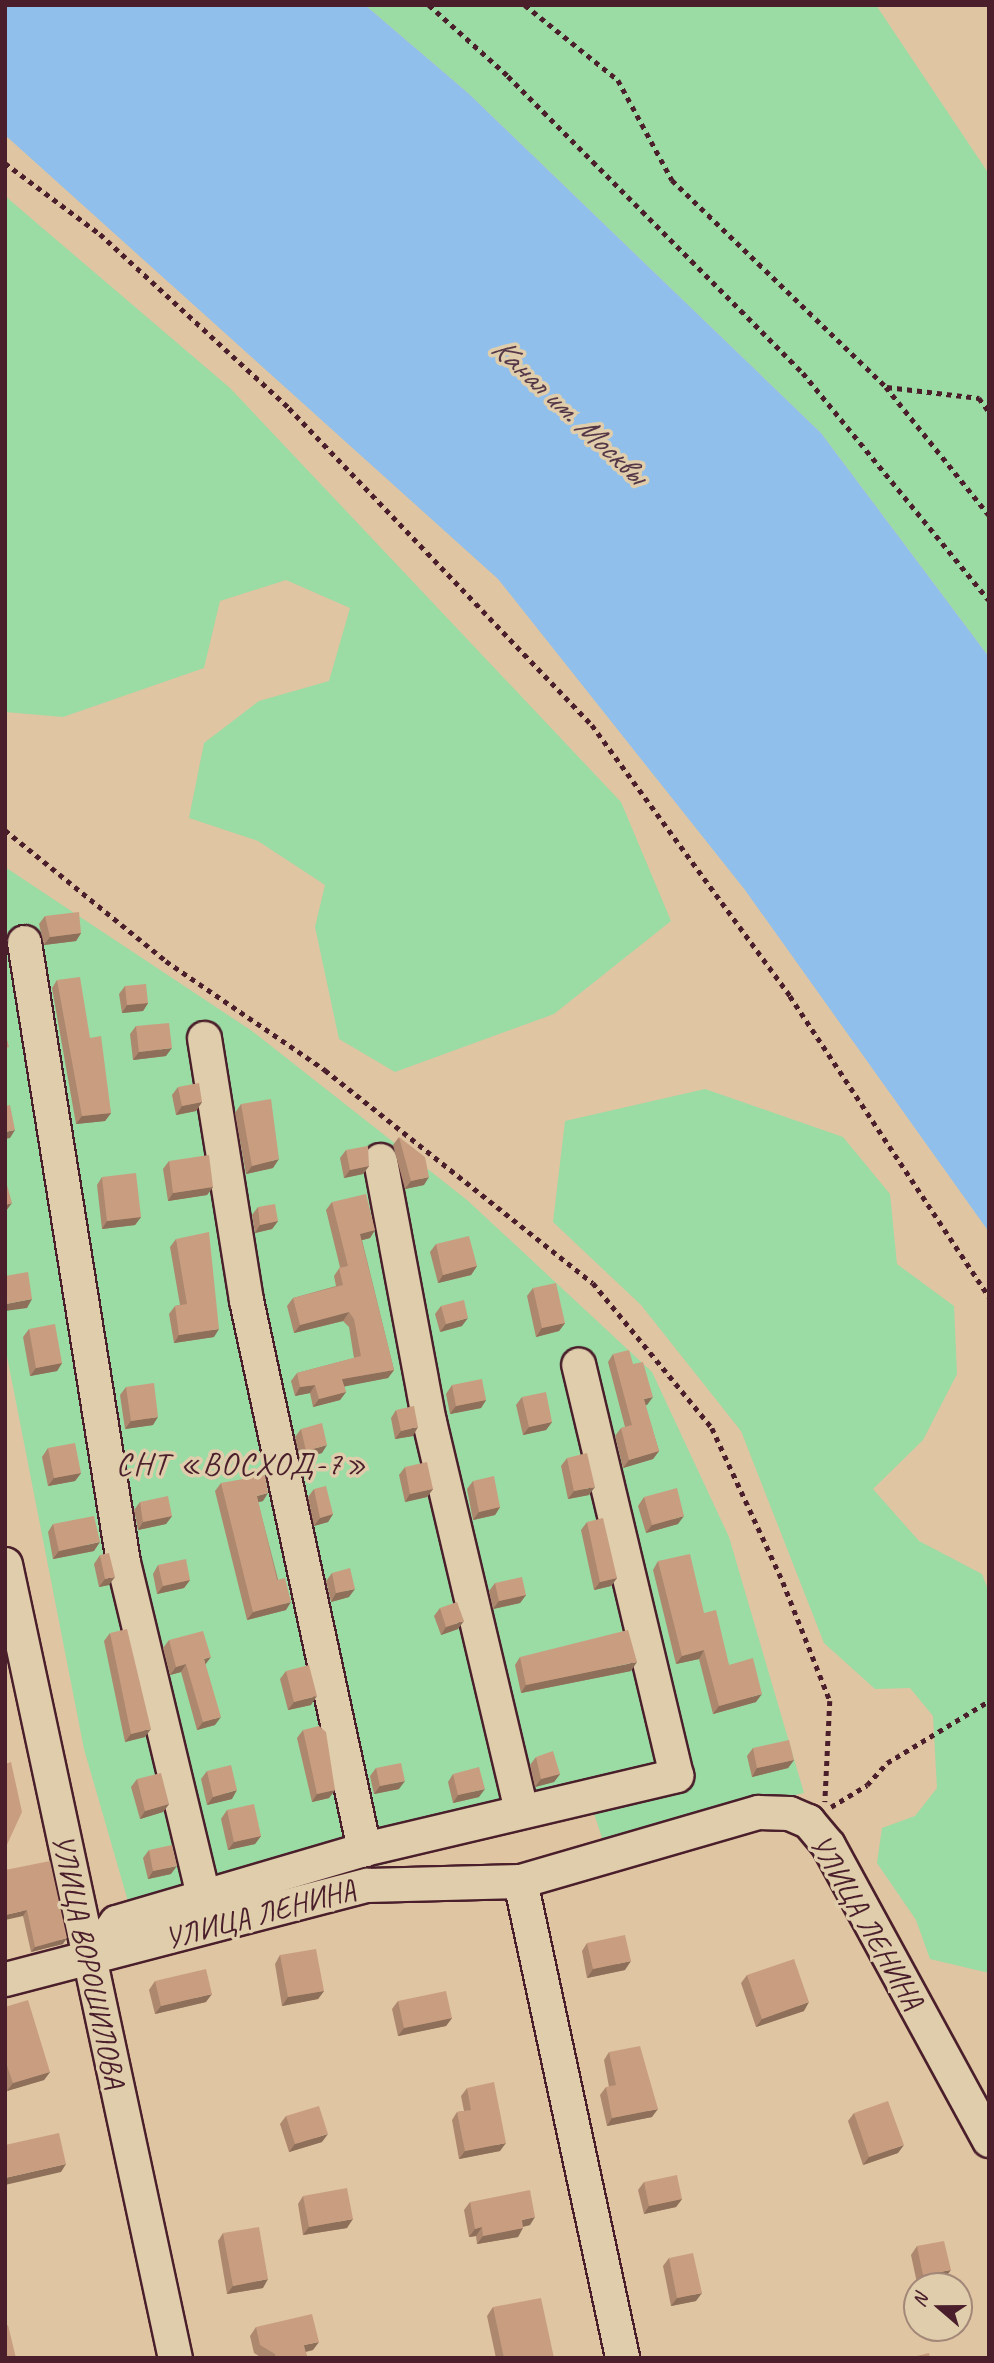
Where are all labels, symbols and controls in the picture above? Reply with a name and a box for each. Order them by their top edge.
water label: Канал им. Москвы [483,329,655,493]
district label: СНТ «ВОСХОД-7» [116,1445,368,1483]
street label: УЛИЦА ЛЕНИНА [802,1828,932,2016]
street label: УЛИЦА ВОРОШИЛОВА [45,1831,133,2091]
street label: УЛИЦА ЛЕНИНА [161,1871,359,1957]
north arrow [903,2272,973,2342]
text: N [907,2291,933,2310]

